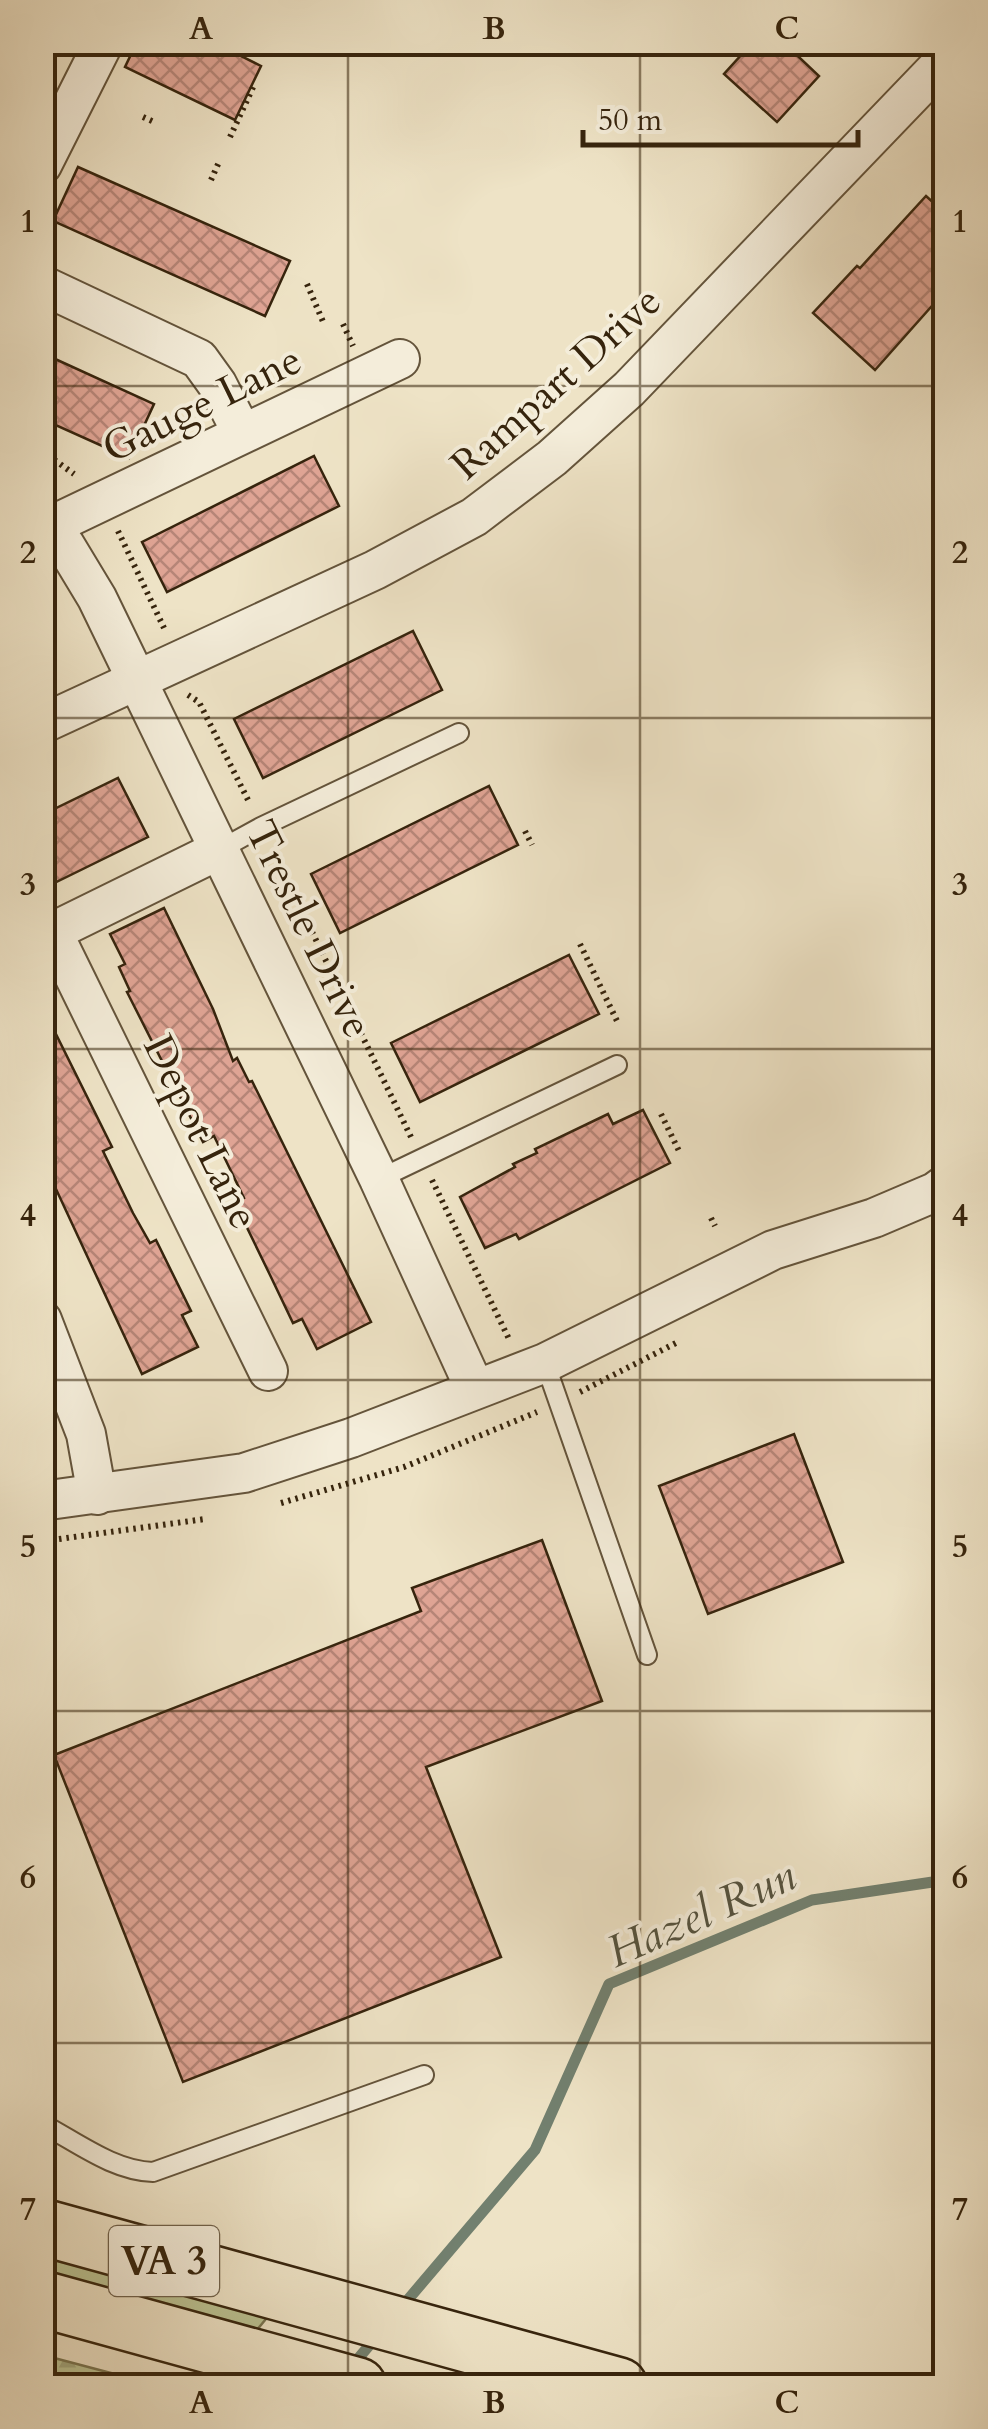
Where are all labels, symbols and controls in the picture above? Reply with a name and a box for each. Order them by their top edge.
text: A [189,7,213,51]
text: B [482,7,506,51]
text: C [775,7,799,51]
scale bar [583,85,858,147]
text: 50 m [598,100,663,141]
text: 1 [20,200,36,244]
text: 1 [952,200,968,244]
street label: Rampart Drive [439,273,673,493]
street label: Gauge Lane [93,331,311,477]
text: 2 [20,531,36,575]
text: 2 [952,531,968,575]
street label: Trestle Drive [232,811,386,1047]
text: 3 [20,863,36,907]
text: 3 [952,863,968,907]
street label: Depot Lane [130,1025,272,1239]
text: 4 [20,1194,36,1238]
text: 4 [952,1194,968,1238]
text: 5 [20,1525,36,1569]
text: 5 [952,1525,968,1569]
water label: Hazel Run [597,1845,805,1983]
text: 6 [20,1856,36,1900]
text: 6 [952,1856,968,1900]
text: 7 [20,2188,36,2232]
text: 7 [952,2188,968,2232]
road number: VA 3 [109,2226,219,2296]
text: A [189,2381,213,2425]
text: B [482,2381,506,2425]
text: C [775,2381,799,2425]

